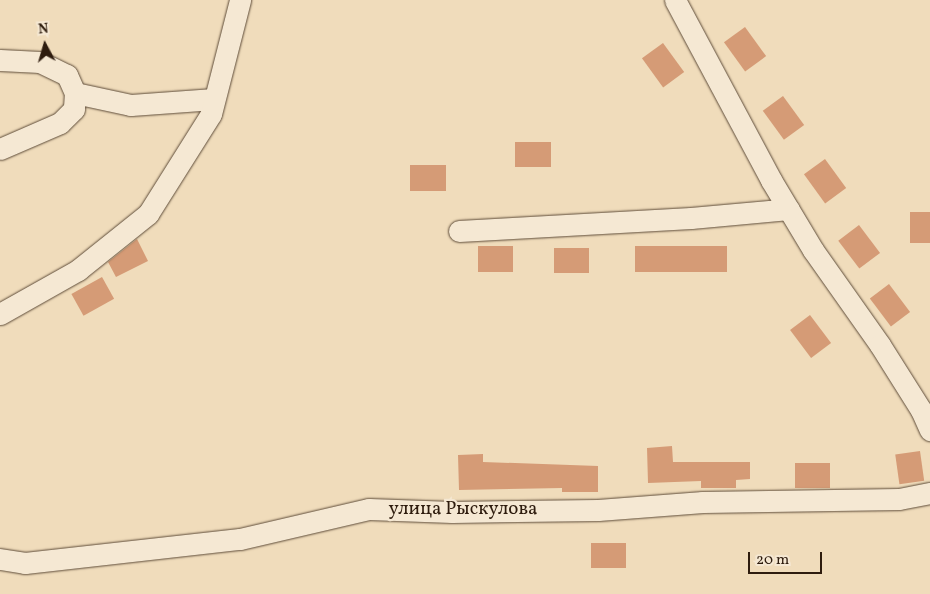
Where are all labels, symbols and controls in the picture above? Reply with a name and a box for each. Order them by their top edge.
north arrow [20,20,70,70]
text: N [37,20,49,40]
street label: улица Рыскулова [389,499,537,521]
scale bar [750,542,824,574]
text: 20 m [756,550,789,571]

